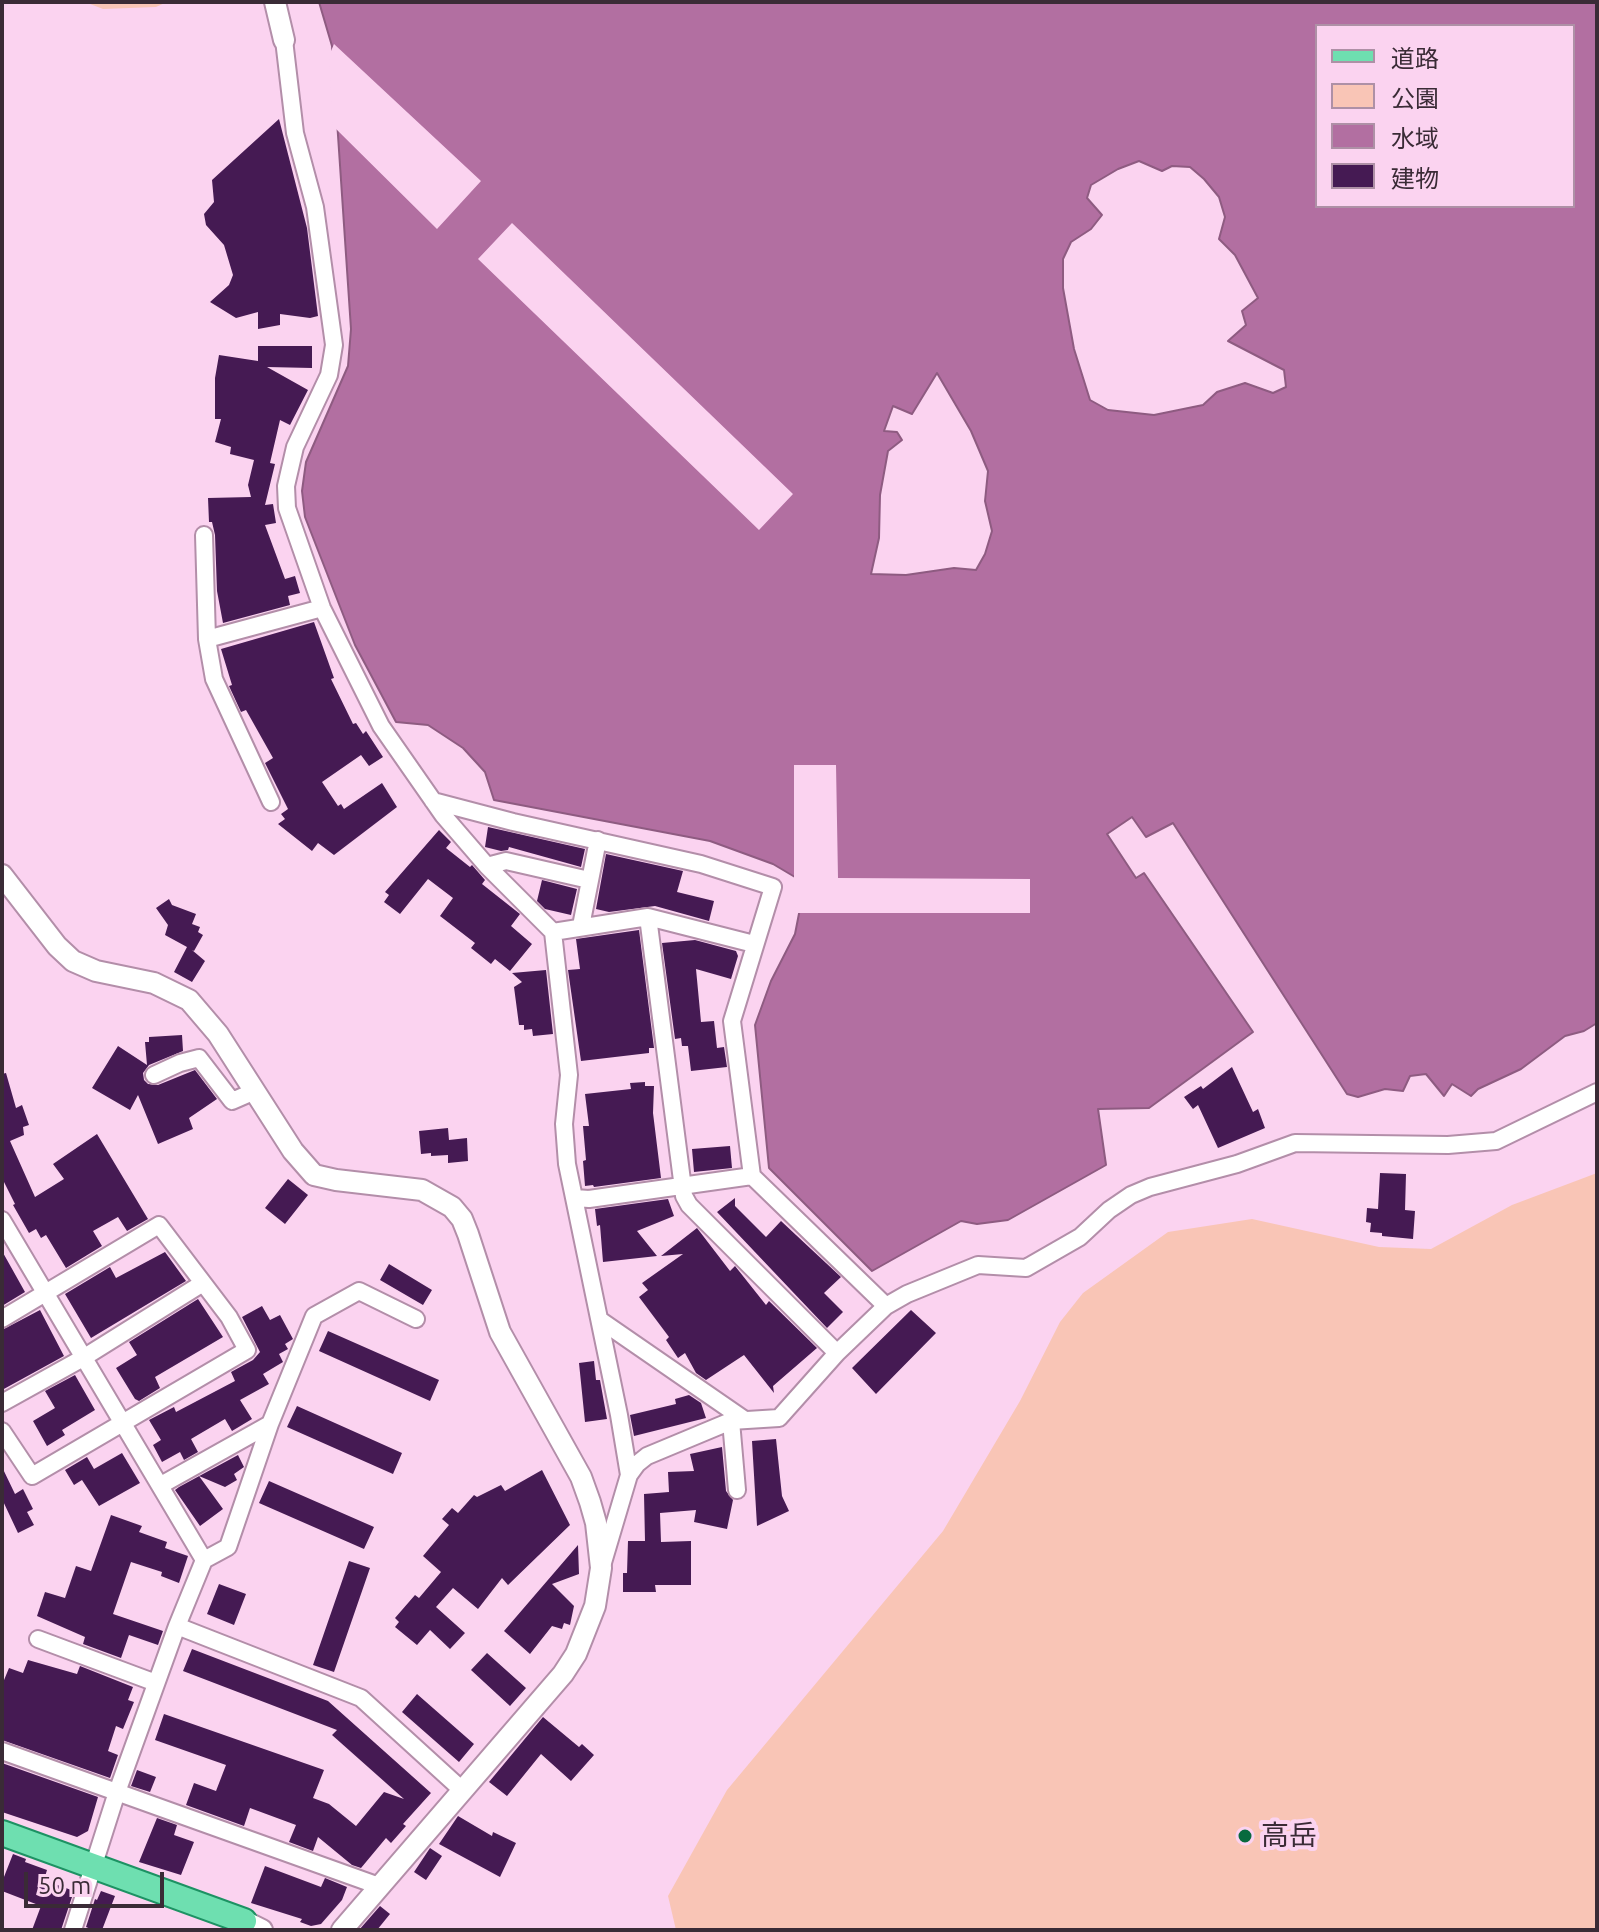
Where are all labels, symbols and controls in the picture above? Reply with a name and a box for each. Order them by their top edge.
legend [1315,24,1575,208]
text: 道路 [1391,45,1439,72]
text: 公園 [1391,85,1439,112]
text: 水域 [1391,125,1439,152]
text: 建物 [1391,165,1439,192]
place label: 高岳 [1261,1819,1317,1853]
marker: 高岳 [1236,1827,1254,1845]
scale bar [28,1856,168,1906]
text: 50 m [38,1872,91,1899]

